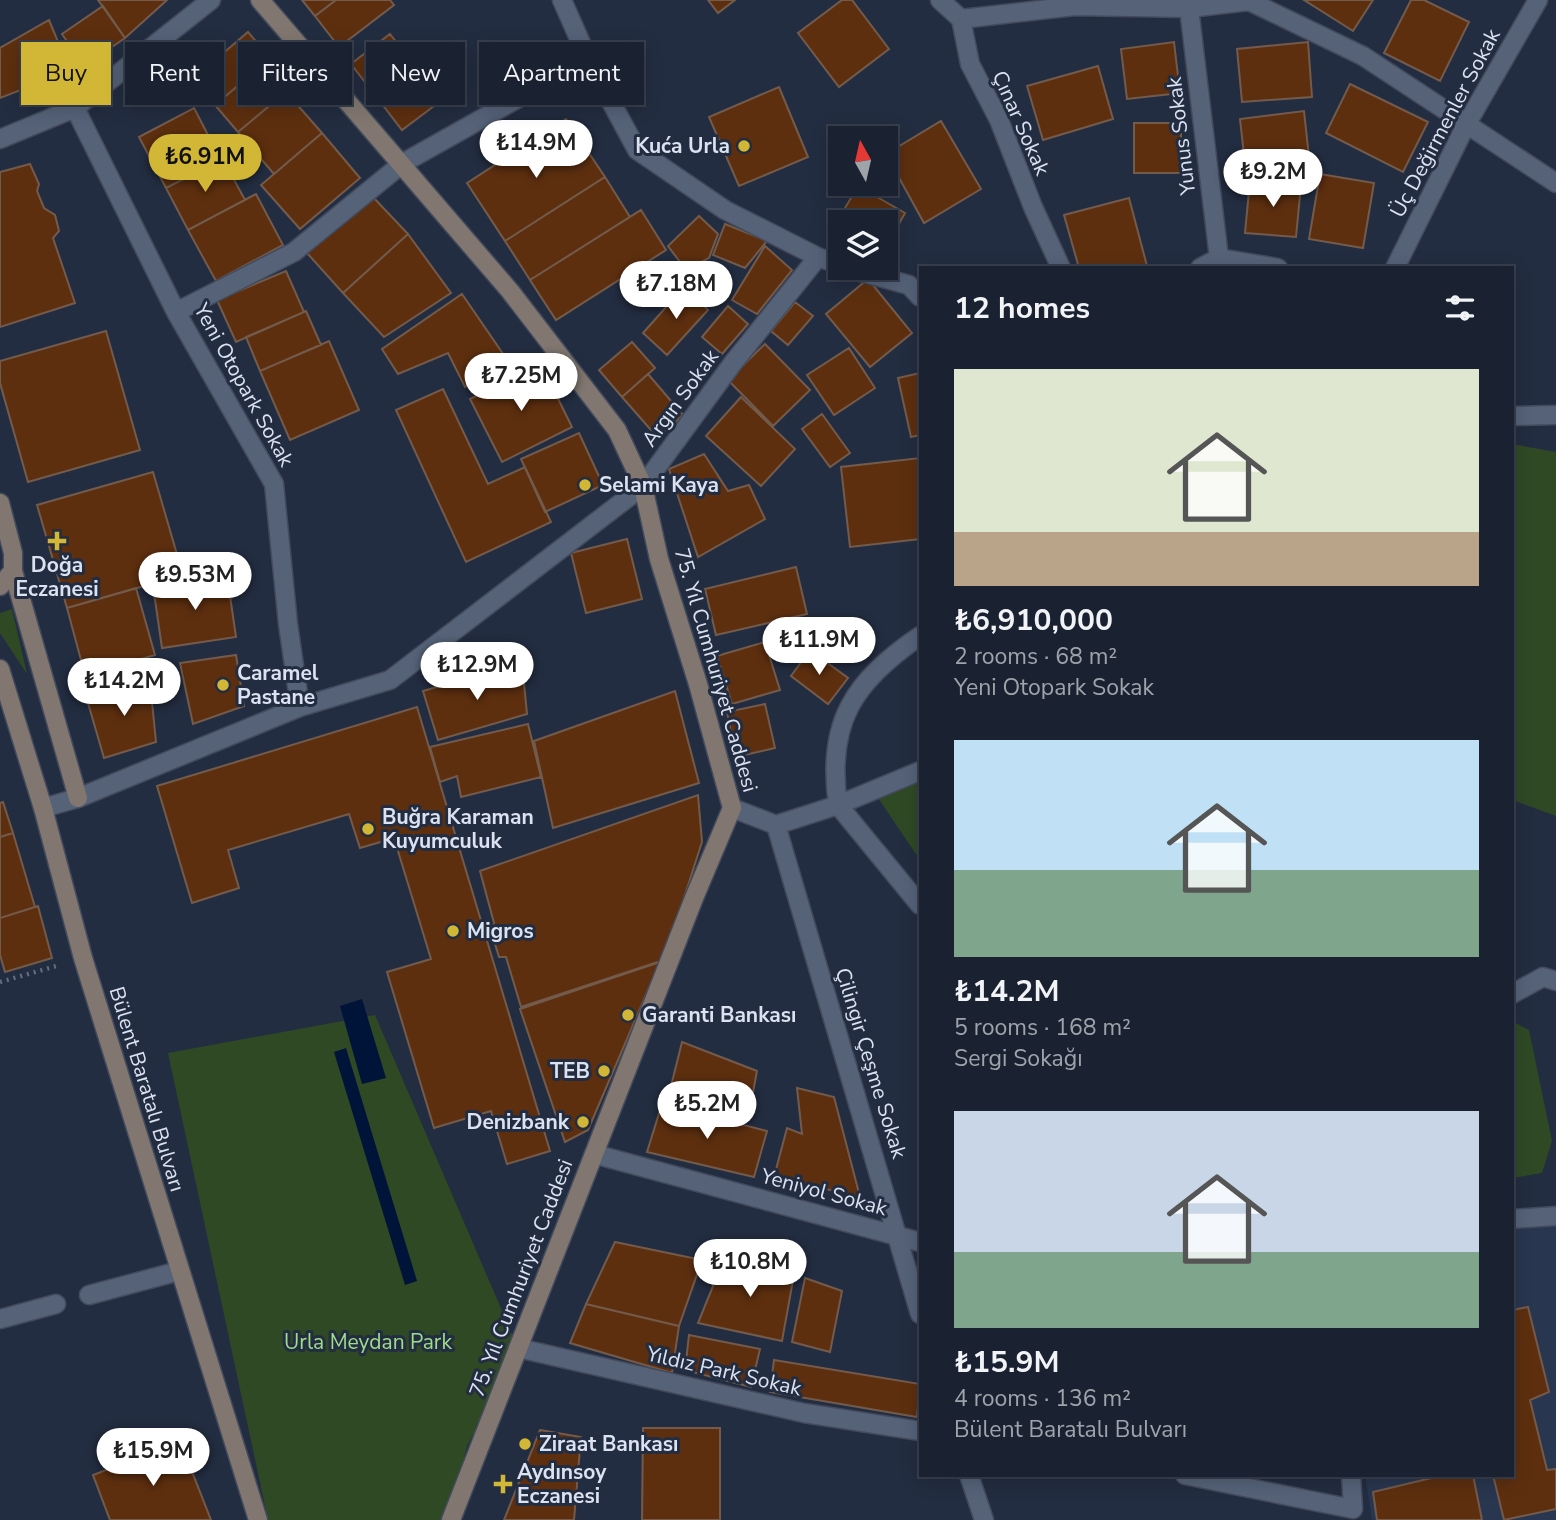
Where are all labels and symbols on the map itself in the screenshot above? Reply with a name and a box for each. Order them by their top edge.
street label: Üç Değirmenler Sokak [1383,23,1507,222]
street label: Çınar Sokak [986,66,1057,180]
street label: Yunus Sokak [1160,75,1202,198]
pin: ₺14.9M [479,120,593,180]
north arrow [828,126,898,196]
place label: Kuća Urla [635,132,730,160]
pin: ₺6.91M [148,134,262,194]
marker: Kuća Urla [736,138,752,154]
pin: ₺9.2M [1224,150,1322,209]
pin: ₺7.18M [619,262,733,321]
street label: Yeni Otopark Sokak [187,297,301,472]
street label: Argın Sokak [635,343,725,452]
pin: ₺7.25M [464,354,578,413]
place label: Selami Kaya [599,471,719,499]
marker: Selami Kaya [577,477,593,493]
marker: Doğa Eczanesi [49,533,65,549]
street label: 75. Yıl Cumhuriyet Caddesi [668,545,764,795]
place label: Doğa Eczanesi [16,551,99,603]
pin: ₺9.53M [138,552,252,612]
pin: ₺11.9M [762,618,876,677]
pin: ₺12.9M [420,642,534,702]
pin: ₺14.2M [67,658,181,718]
place label: Caramel Pastane [237,659,319,711]
marker: Caramel Pastane [215,677,231,693]
place label: Buğra Karaman Kuyumculuk [382,803,534,855]
marker: Buğra Karaman Kuyumculuk [360,821,376,837]
place label: Migros [467,917,534,945]
marker: Migros [445,923,461,939]
street label: Çilingir Çeşme Sokak [829,964,913,1162]
street label: Bülent Baratalı Bulvarı [102,983,192,1195]
place label: Garanti Bankası [642,1001,796,1029]
marker: Garanti Bankası [620,1007,636,1023]
place label: TEB [550,1057,590,1085]
marker: TEB [596,1063,612,1079]
pin: ₺5.2M [658,1082,756,1141]
place label: Denizbank [466,1108,570,1136]
marker: Denizbank [575,1114,591,1130]
street label: 75. Yıl Cumhuriyet Caddesi [463,1155,579,1401]
street label: Yeniyol Sokak [757,1161,891,1222]
pin: ₺10.8M [693,1240,807,1299]
park label: Urla Meydan Park [284,1328,452,1356]
street label: Yıldız Park Sokak [643,1339,805,1403]
pin: ₺15.9M [96,1428,210,1488]
place label: Ziraat Bankası [539,1430,678,1458]
marker: Ziraat Bankası [517,1436,533,1452]
place label: Aydınsoy Eczanesi [517,1458,607,1510]
marker: Aydınsoy Eczanesi [495,1476,511,1492]

